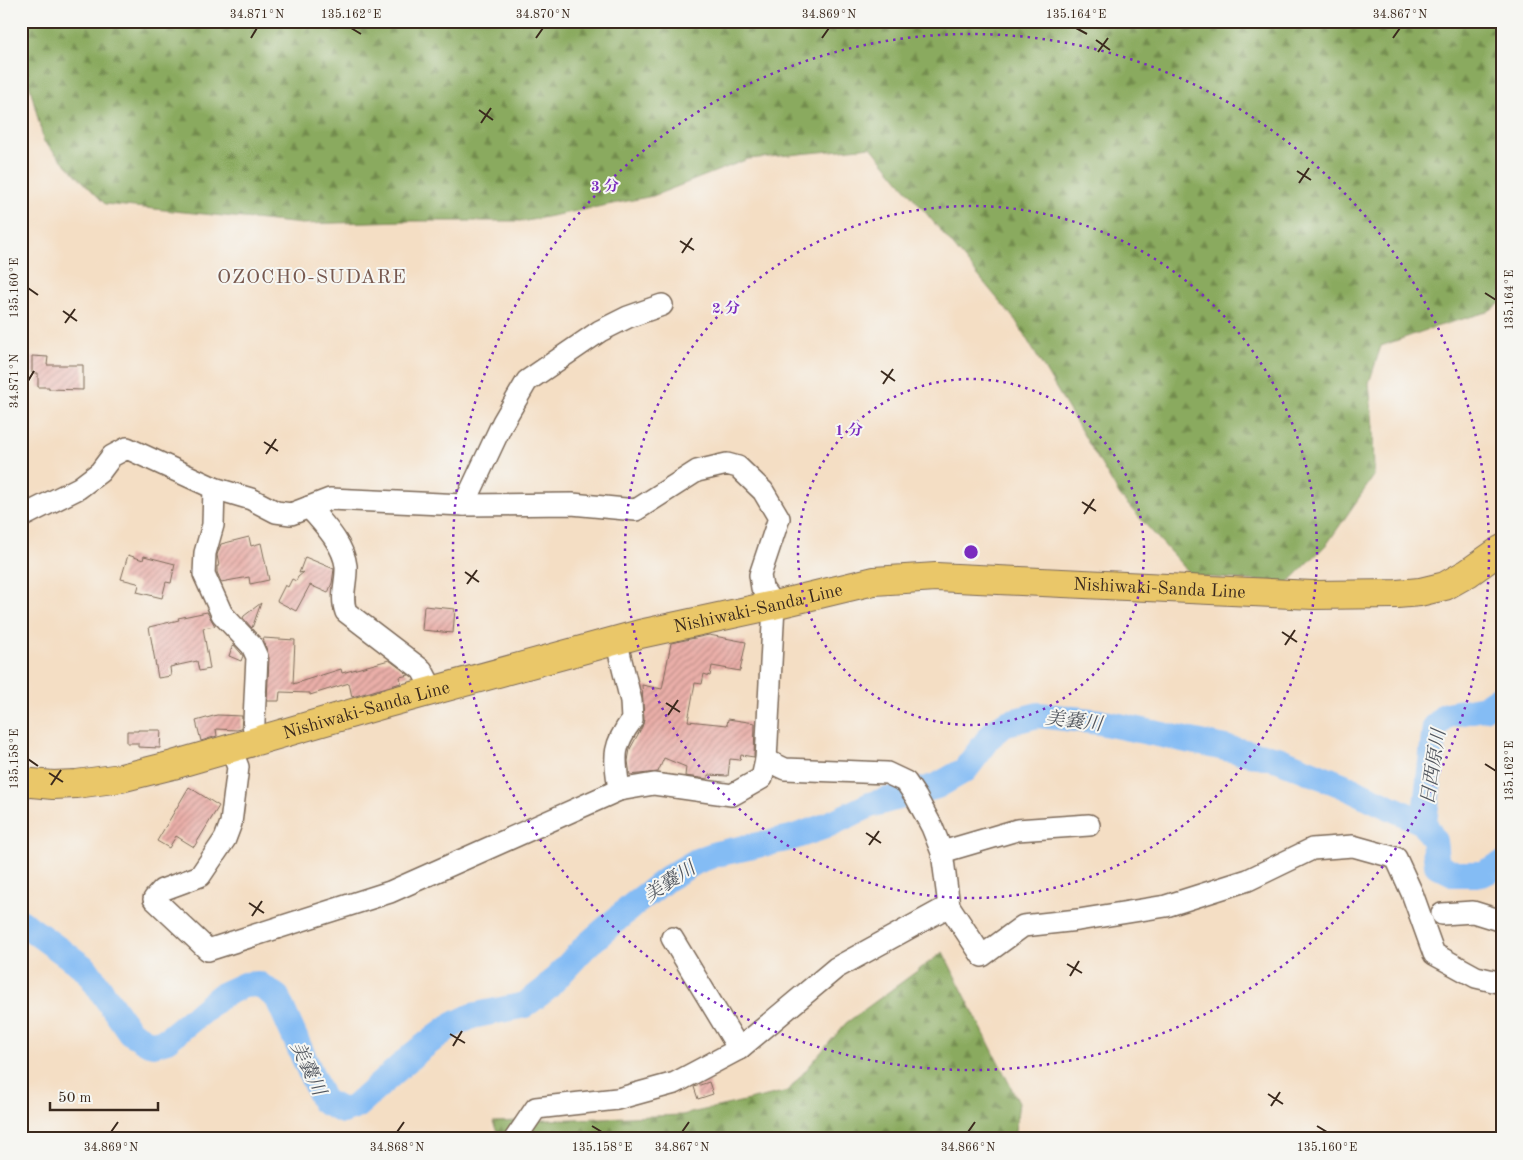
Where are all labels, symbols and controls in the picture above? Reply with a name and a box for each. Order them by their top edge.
text: 135.162°E [321,8,381,21]
text: 135.164°E [1046,8,1106,21]
text: 34.871°N [230,9,284,21]
text: 34.870°N [516,9,570,21]
text: 34.869°N [802,9,856,21]
text: 34.867°N [1373,9,1427,21]
text: 3 分 [591,178,619,195]
text: 135.160°E [8,258,21,318]
district label: OZOCHO-SUDARE [217,268,407,288]
text: 135.164°E [1503,270,1516,330]
text: 2 分 [712,300,740,317]
text: 34.871°N [9,354,21,408]
text: 1 分 [835,422,863,439]
centre of rings [962,543,980,561]
street label: Nishiwaki-Sanda Line [1073,576,1246,602]
street label: Nishiwaki-Sanda Line [672,581,844,636]
street label: Nishiwaki-Sanda Line [281,678,452,743]
water label: 美嚢川 [1044,707,1105,736]
water label: 日西原川 [1417,726,1450,806]
text: 135.158°E [8,729,21,789]
text: 135.162°E [1503,741,1516,801]
water label: 美嚢川 [640,856,701,907]
water label: 美嚢川 [286,1038,331,1101]
scale bar [50,1080,158,1112]
text: 50 m [58,1091,92,1106]
text: 135.158°E [572,1141,632,1154]
text: 135.160°E [1297,1141,1357,1154]
text: 34.869°N [84,1142,138,1154]
text: 34.868°N [370,1142,424,1154]
text: 34.867°N [655,1142,709,1154]
text: 34.866°N [941,1142,995,1154]

